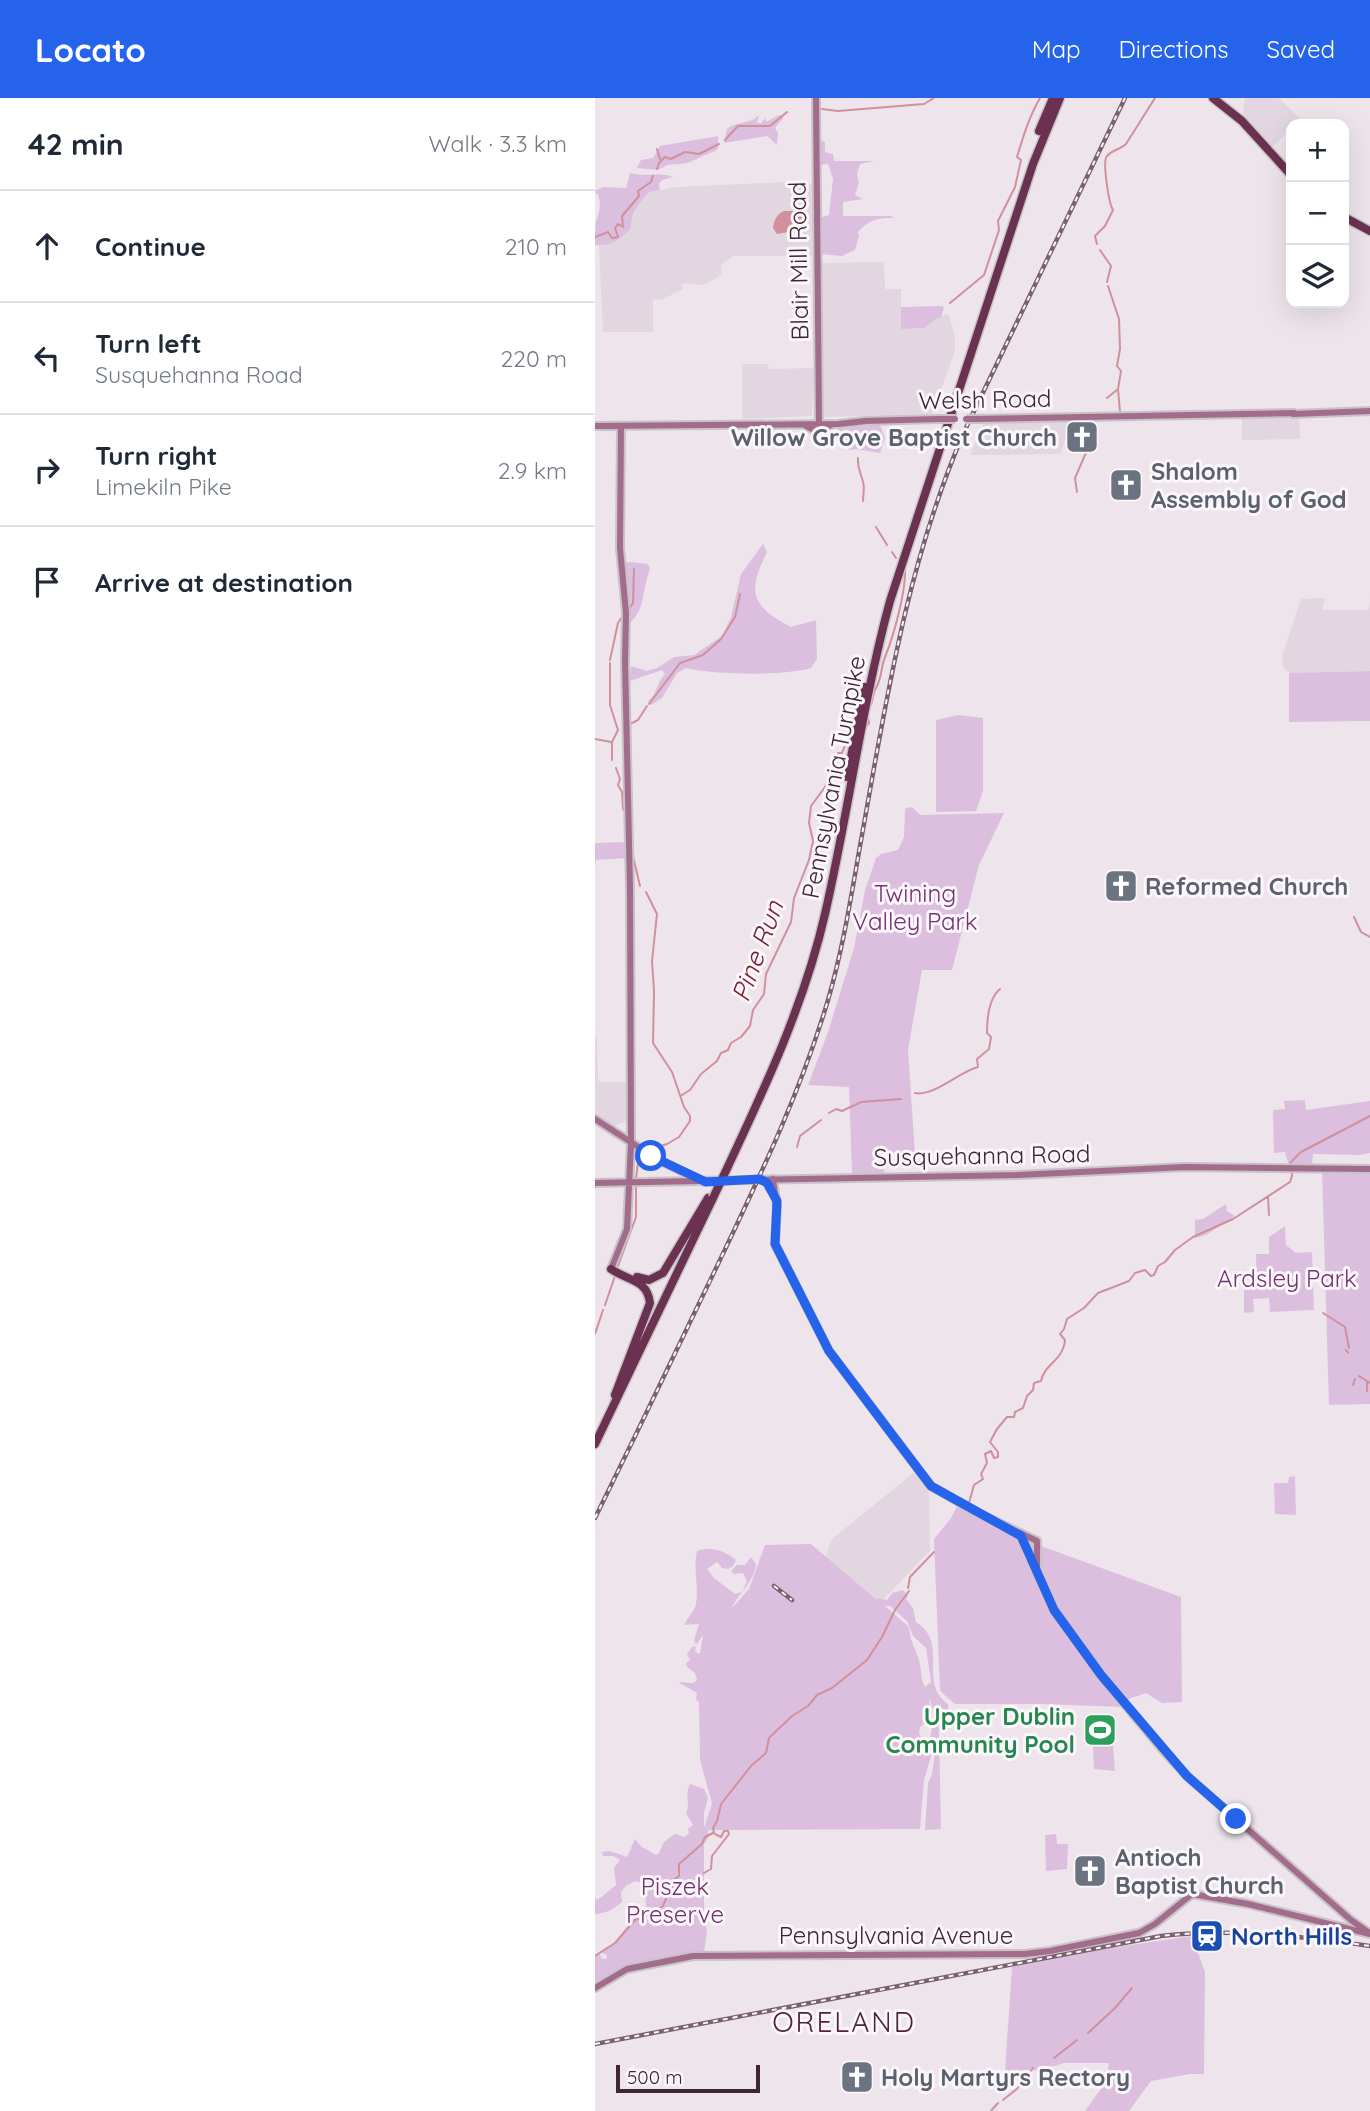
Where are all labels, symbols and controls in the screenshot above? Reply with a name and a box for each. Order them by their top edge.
text: Locato [35,29,146,70]
text: Map [1032,34,1081,64]
text: Directions [1119,34,1229,64]
text: Saved [1267,34,1335,64]
map controls [1286,119,1349,308]
button: + [1286,119,1349,182]
text: 42 min [28,125,124,163]
text: Walk · 3.3 km [429,129,567,158]
street label: Blair Mill Road [782,181,814,341]
button: − [1286,182,1349,245]
icon: ahead [28,227,66,265]
text: Continue [95,230,206,263]
text: 210 m [505,232,567,261]
button: layers [1286,245,1349,308]
text: Turn left [95,327,202,360]
icon: left [28,339,66,377]
text: 220 m [501,344,567,373]
text: Susquehanna Road [95,360,303,389]
street label: Welsh Road [918,383,1052,415]
church icon: Willow Grove Baptist Church [1063,418,1101,456]
place label: Willow Grove Baptist Church [731,422,1057,452]
text: Turn right [95,439,217,472]
icon: right [28,451,66,489]
text: 2.9 km [498,456,567,485]
place label: Shalom Assembly of God [1151,456,1347,514]
church icon: Shalom Assembly of God [1107,466,1145,504]
text: Limekiln Pike [95,472,232,501]
icon: arrive [28,563,66,601]
text: Arrive at destination [95,566,353,599]
street label: Pennsylvania Turnpike [795,653,871,901]
church icon: Reformed Church [1102,867,1140,905]
place label: Reformed Church [1145,871,1348,901]
park label: Twining Valley Park [852,878,978,936]
water label: Pine Run [724,895,791,1006]
street label: Susquehanna Road [873,1138,1091,1172]
route start [635,1140,666,1171]
park label: Ardsley Park [1217,1263,1357,1293]
place label: Upper Dublin Community Pool [885,1701,1075,1759]
sports icon: Upper Dublin Community Pool [1081,1711,1119,1749]
route end [1220,1803,1251,1834]
place label: Antioch Baptist Church [1115,1842,1284,1900]
church icon: Antioch Baptist Church [1071,1852,1109,1890]
park label: Piszek Preserve [626,1871,724,1929]
station icon: North Hills [1188,1917,1226,1955]
street label: Pennsylvania Avenue [779,1920,1013,1950]
place label: North Hills [1231,1921,1352,1951]
district label: ORELAND [772,2004,916,2039]
church icon: Holy Martyrs Rectory [838,2058,876,2096]
scale bar [616,2062,759,2094]
place label: Holy Martyrs Rectory [881,2062,1130,2092]
text: 500 m [627,2065,682,2089]

